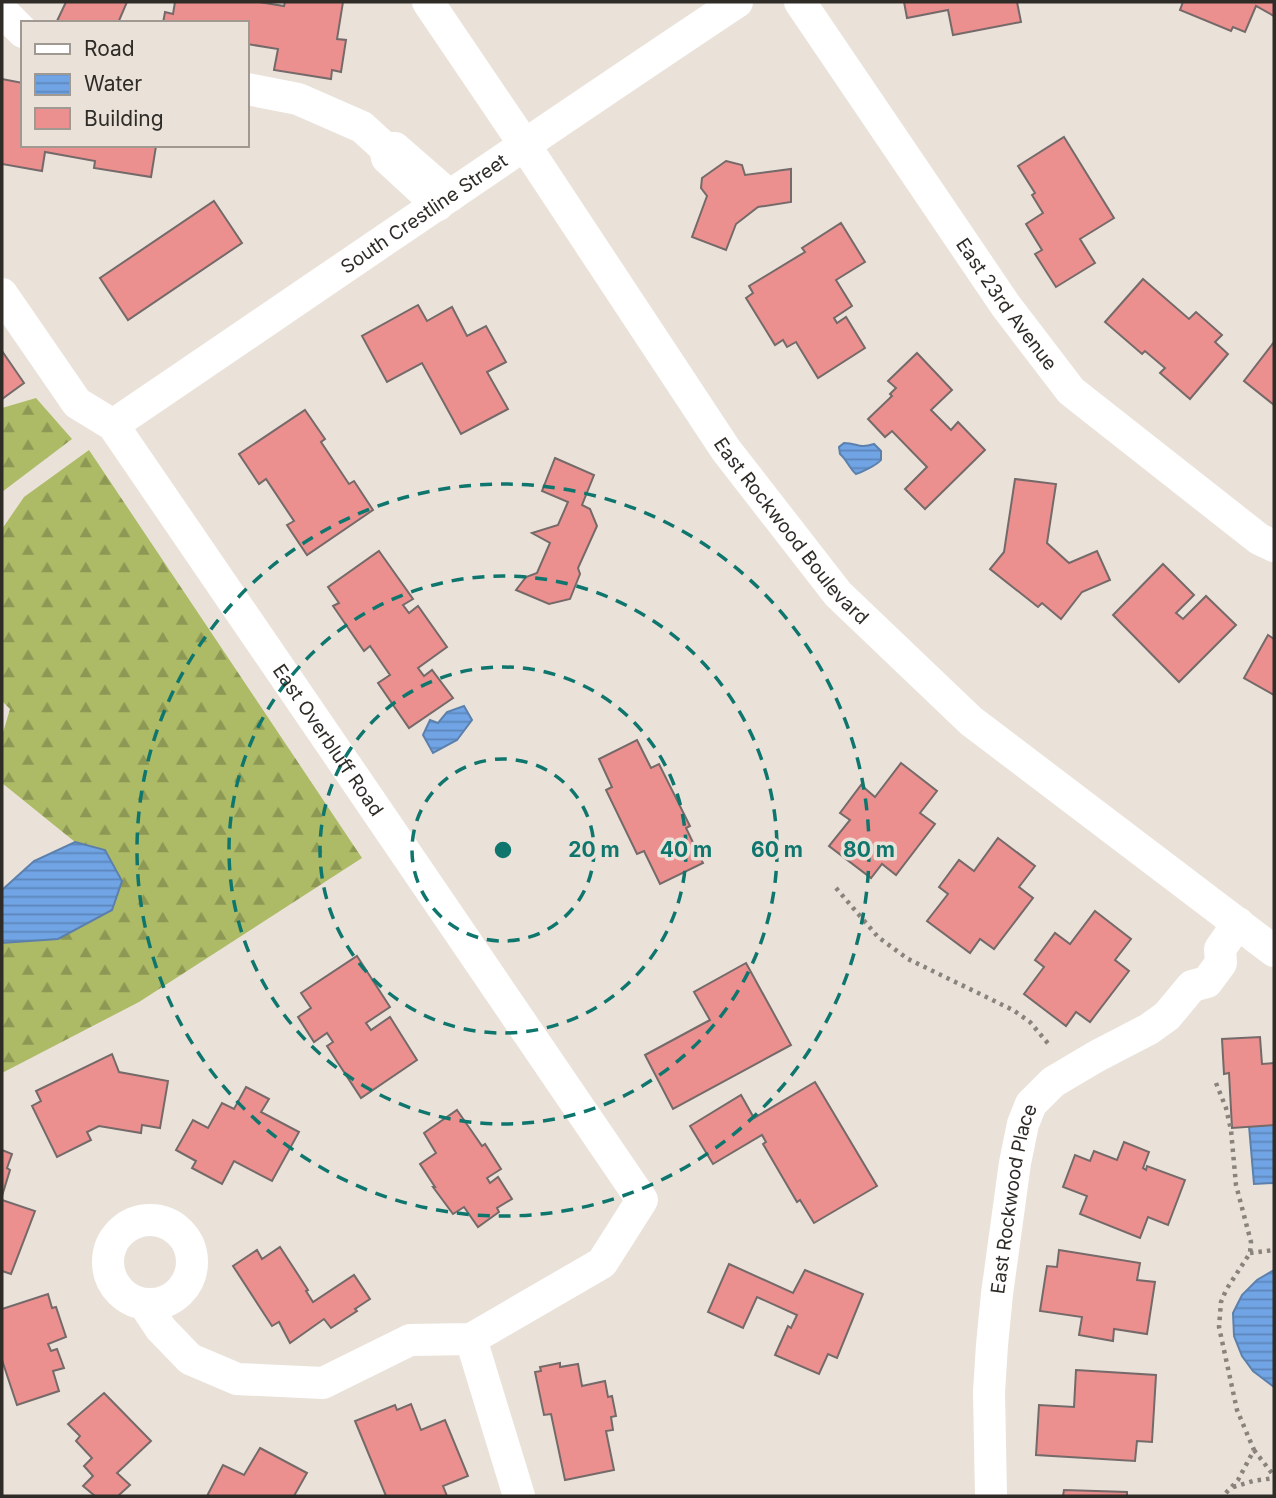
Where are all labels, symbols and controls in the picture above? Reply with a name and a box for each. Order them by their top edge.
legend [21,21,248,147]
text: Road [84,36,135,61]
text: Water [84,71,142,96]
text: Building [84,106,164,131]
street label: South Crestline Street [336,149,512,279]
street label: East 23rd Avenue [951,234,1062,375]
street label: East Rockwood Boulevard [709,433,873,629]
street label: East Overbluff Road [268,660,388,821]
text: 20 m [568,837,620,862]
text: 40 m [660,837,712,862]
text: 60 m [751,837,803,862]
text: 80 m [843,837,895,862]
centre of rings [491,838,515,862]
street label: East Rockwood Place [986,1100,1042,1295]

